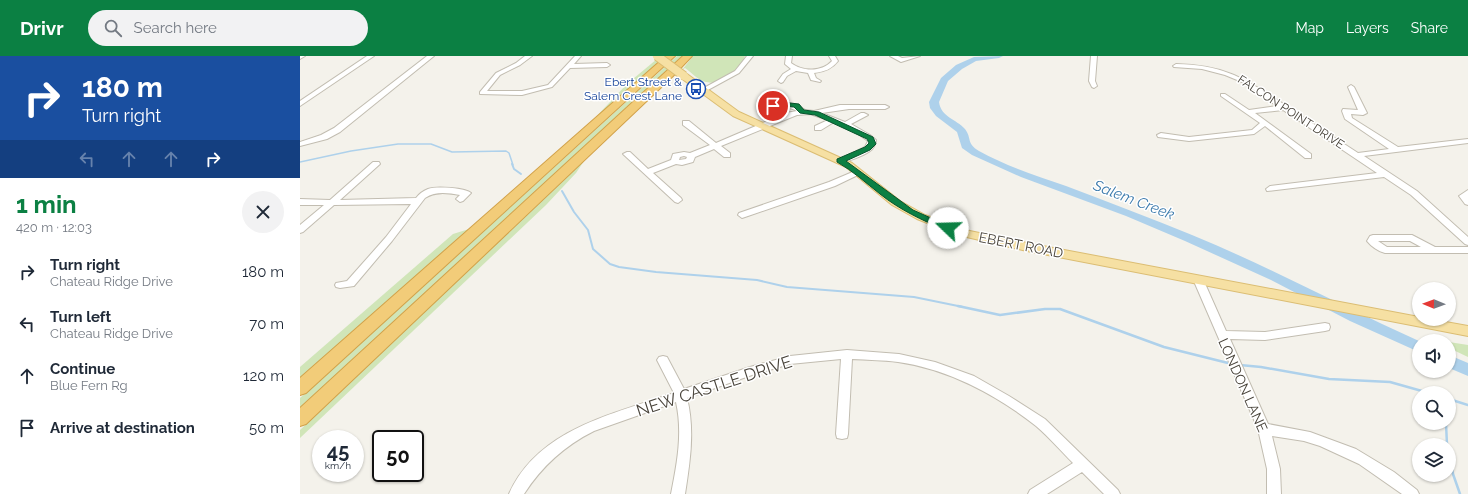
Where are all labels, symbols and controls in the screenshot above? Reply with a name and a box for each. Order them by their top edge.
search box [88,10,368,46]
text: Drivr [20,17,64,39]
icon: search [102,17,124,39]
text: Search here [134,19,217,37]
text: Map [1296,20,1324,36]
text: Layers [1346,20,1389,36]
text: Share [1411,20,1448,36]
text: 180 m [82,71,163,104]
icon: right [16,72,68,124]
street label: FALCON POINT DRIVE [1235,72,1347,152]
place label: Ebert Street & Salem Crest Lane [584,75,682,103]
bus stop icon: Ebert Street & Salem Crest Lane [685,78,707,100]
pin [756,89,790,123]
icon: arrive [762,95,784,117]
text: Turn right [82,105,161,126]
icon: left [76,148,98,170]
icon: ahead [118,148,140,170]
icon: ahead [160,148,182,170]
icon: right [202,148,224,170]
water label: Salem Creek [1090,176,1177,224]
text: 1 min [16,190,77,219]
button: close [242,191,284,233]
position arrow [927,207,969,249]
text: 420 m · 12:03 [16,220,92,235]
street label: EBERT ROAD [977,229,1065,261]
text: Turn right [50,256,120,274]
icon: right [16,261,38,283]
text: 180 m [242,263,284,281]
text: Chateau Ridge Drive [50,274,173,289]
north arrow [1412,282,1456,326]
map controls [1412,282,1456,482]
text: Turn left [50,308,111,326]
icon: left [16,313,38,335]
text: 70 m [249,315,284,333]
text: Chateau Ridge Drive [50,326,173,341]
button: sound [1412,334,1456,378]
street label: LONDON LANE [1215,336,1271,434]
street label: NEW CASTLE DRIVE [634,351,794,421]
text: Continue [50,360,115,378]
icon: ahead [16,365,38,387]
text: 120 m [243,367,284,385]
text: Blue Fern Rg [50,378,128,393]
button: search [1412,386,1456,430]
icon: arrive [16,417,38,439]
text: Arrive at destination [50,419,195,437]
text: 50 m [249,419,284,437]
speed limit sign: 50 [372,430,424,482]
button: layers [1412,438,1456,482]
text: 45 [327,439,349,463]
text: km/h [325,460,351,471]

